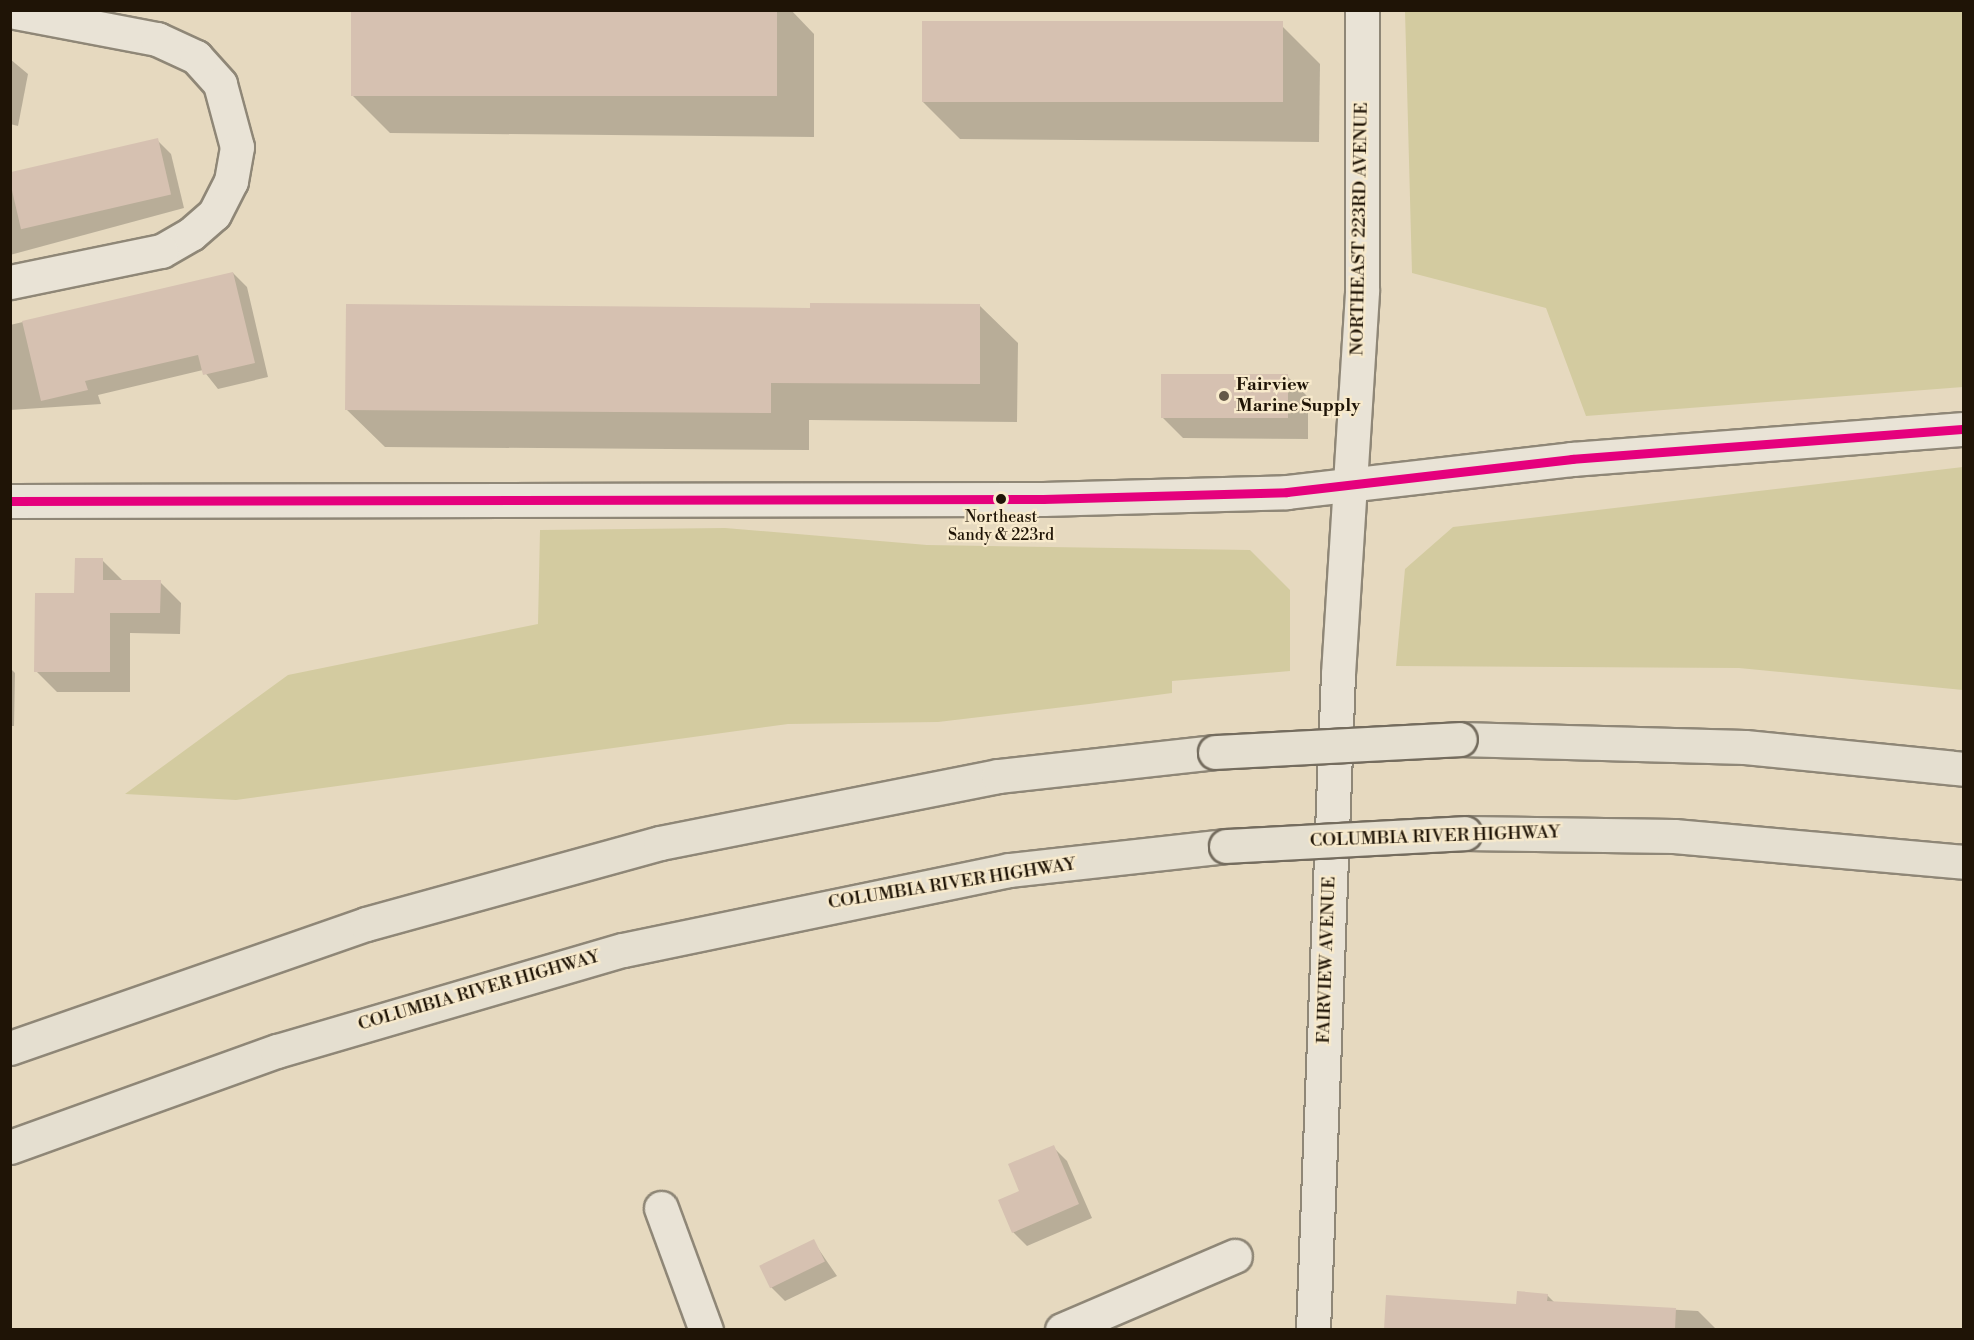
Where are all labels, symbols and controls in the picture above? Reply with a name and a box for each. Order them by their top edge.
street label: NORTHEAST 223RD AVENUE [1347,102,1373,356]
place label: Fairview Marine Supply [1236,375,1360,418]
marker: Fairview Marine Supply [1217,389,1231,403]
marker: Northeast Sandy & 223rd [995,493,1007,505]
place label: Northeast Sandy & 223rd [948,507,1054,545]
street label: COLUMBIA RIVER HIGHWAY [1309,822,1561,852]
street label: COLUMBIA RIVER HIGHWAY [827,854,1077,914]
street label: FAIRVIEW AVENUE [1313,876,1341,1044]
street label: COLUMBIA RIVER HIGHWAY [356,946,602,1036]

